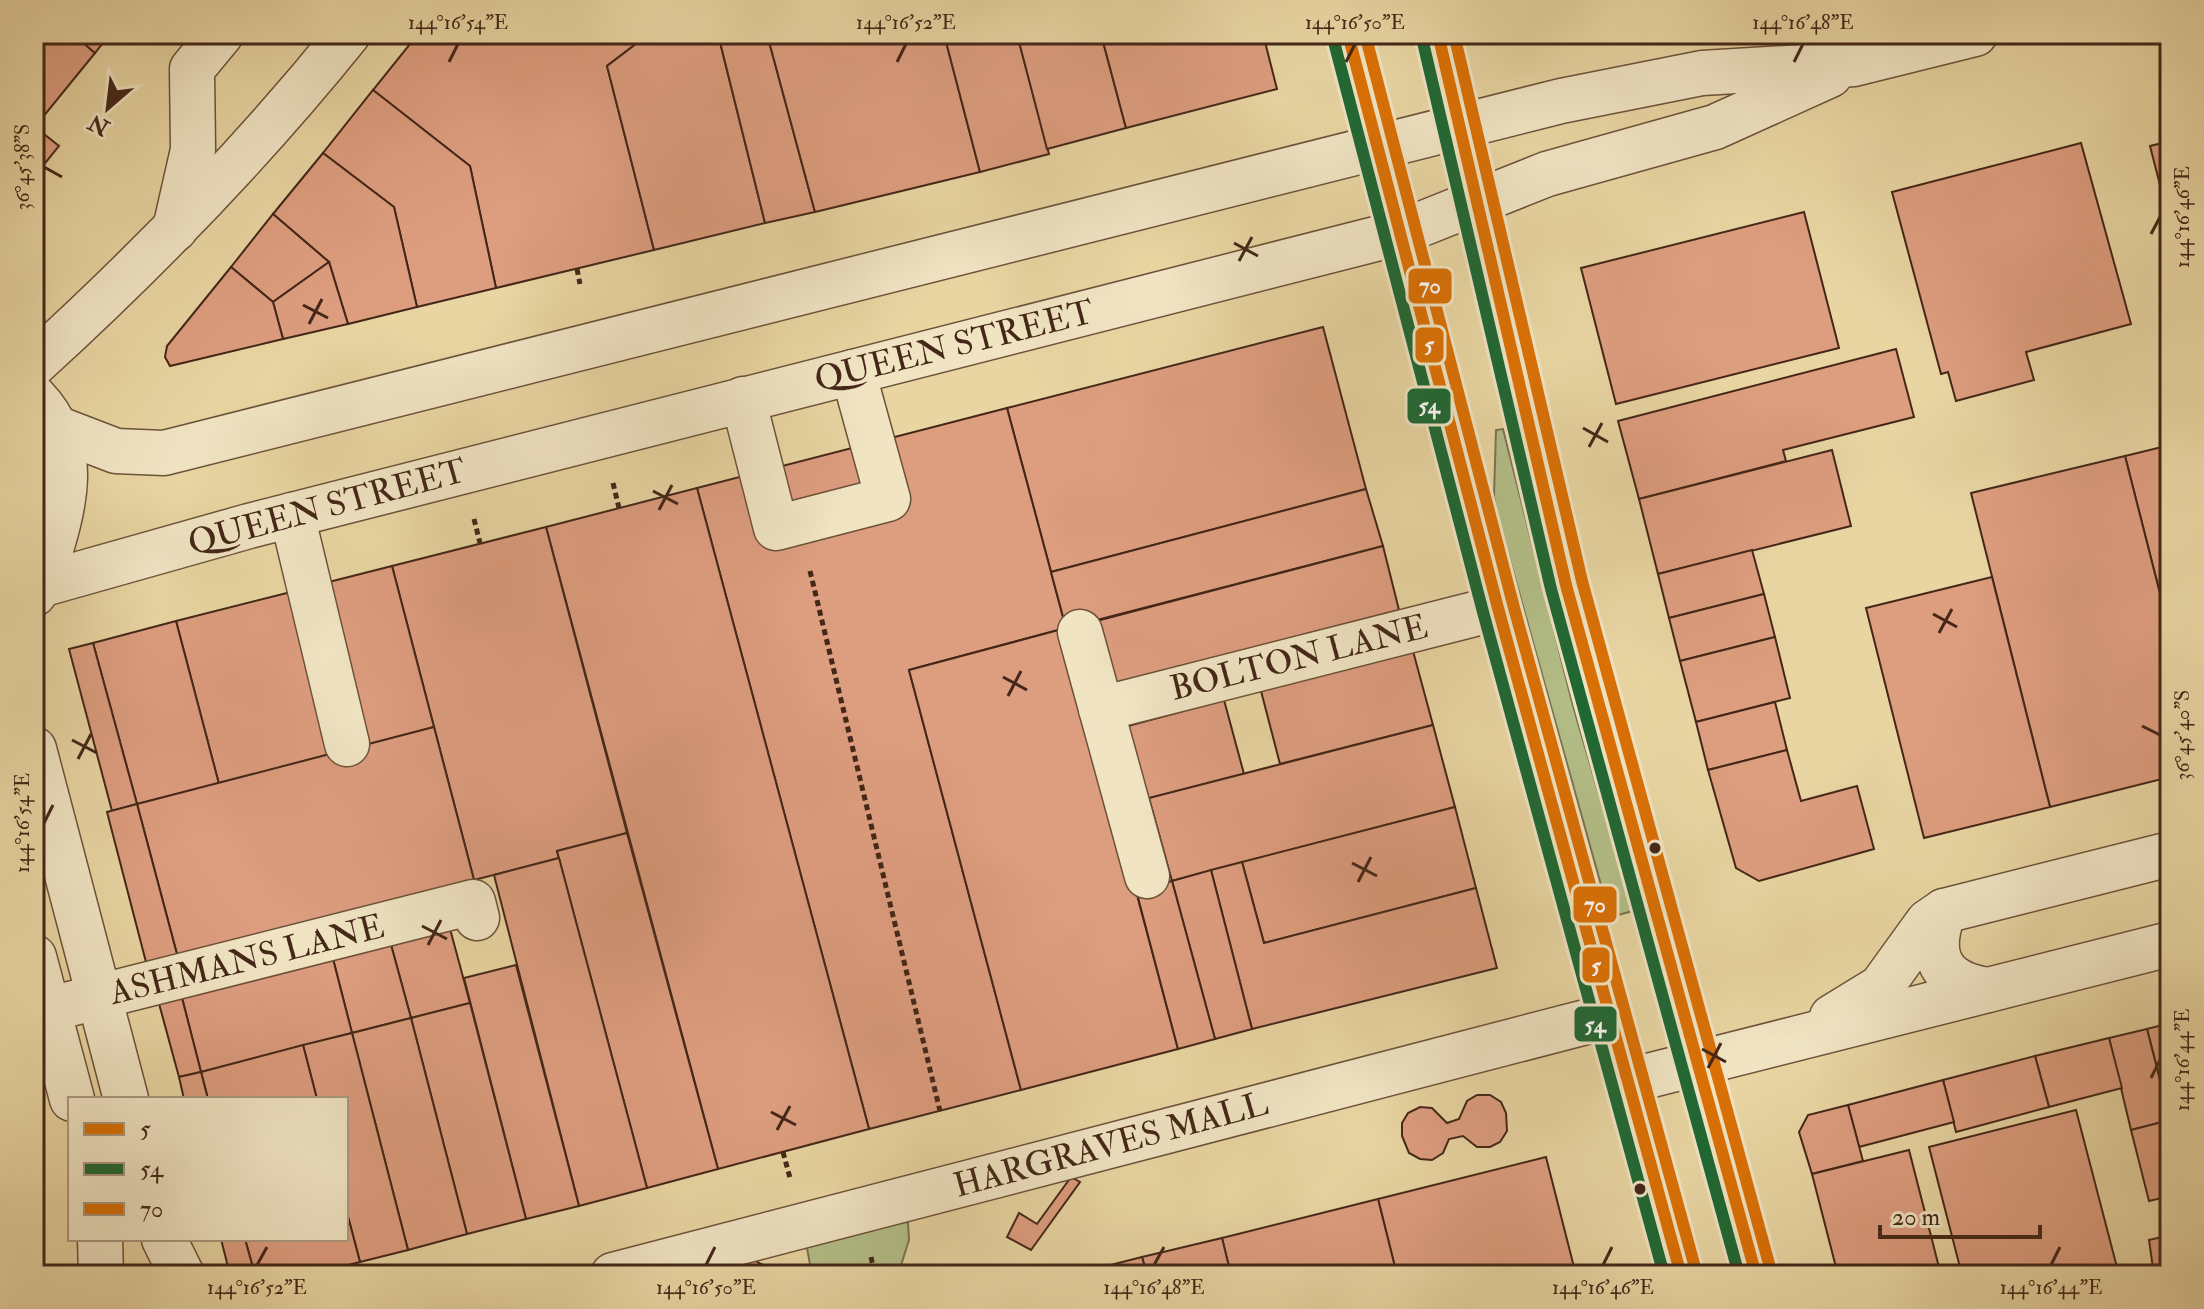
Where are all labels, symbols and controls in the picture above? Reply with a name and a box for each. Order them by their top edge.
text: 144°16'54"E [408,10,508,35]
text: 144°16'52"E [856,10,956,35]
text: 144°16'50"E [1305,10,1405,35]
text: 144°16'48"E [1752,10,1854,35]
north arrow [68,68,148,148]
text: N [84,108,115,142]
text: 36°45'38"S [10,124,35,210]
text: 144°16'46"E [2170,166,2195,268]
line badge: 70 [1407,267,1453,305]
text: 70 [1419,272,1441,300]
street label: QUEEN STREET [810,291,1098,401]
line badge: 5 [1414,326,1445,364]
text: 5 [1424,331,1434,359]
line badge: 54 [1406,387,1452,425]
text: 54 [1419,392,1442,420]
street label: QUEEN STREET [183,449,471,565]
street label: BOLTON LANE [1166,605,1432,711]
text: 36°45'40"S [2170,690,2195,780]
text: 144°16'54"E [10,773,35,873]
unlabelled marker [1647,840,1663,856]
line badge: 70 [1572,885,1618,924]
text: 70 [1584,891,1606,919]
street label: ASHMANS LANE [104,905,389,1015]
line badge: 5 [1581,946,1611,984]
text: 5 [1591,952,1601,980]
line badge: 54 [1573,1005,1618,1043]
text: 144°16'44"E [2170,1009,2195,1111]
text: 54 [1585,1011,1608,1039]
street label: HARGRAVES MALL [949,1082,1273,1208]
legend [68,1097,348,1241]
text: 5 [140,1114,151,1145]
text: 54 [140,1154,164,1185]
unlabelled marker [1632,1181,1648,1197]
scale bar [1880,1189,2040,1239]
text: 70 [140,1194,163,1225]
text: 20 m [1892,1202,1941,1233]
text: 144°16'52"E [207,1275,307,1300]
text: 144°16'50"E [656,1275,756,1300]
text: 144°16'48"E [1103,1275,1205,1300]
text: 144°16'46"E [1552,1275,1654,1300]
text: 144°16'44"E [2000,1275,2102,1300]

